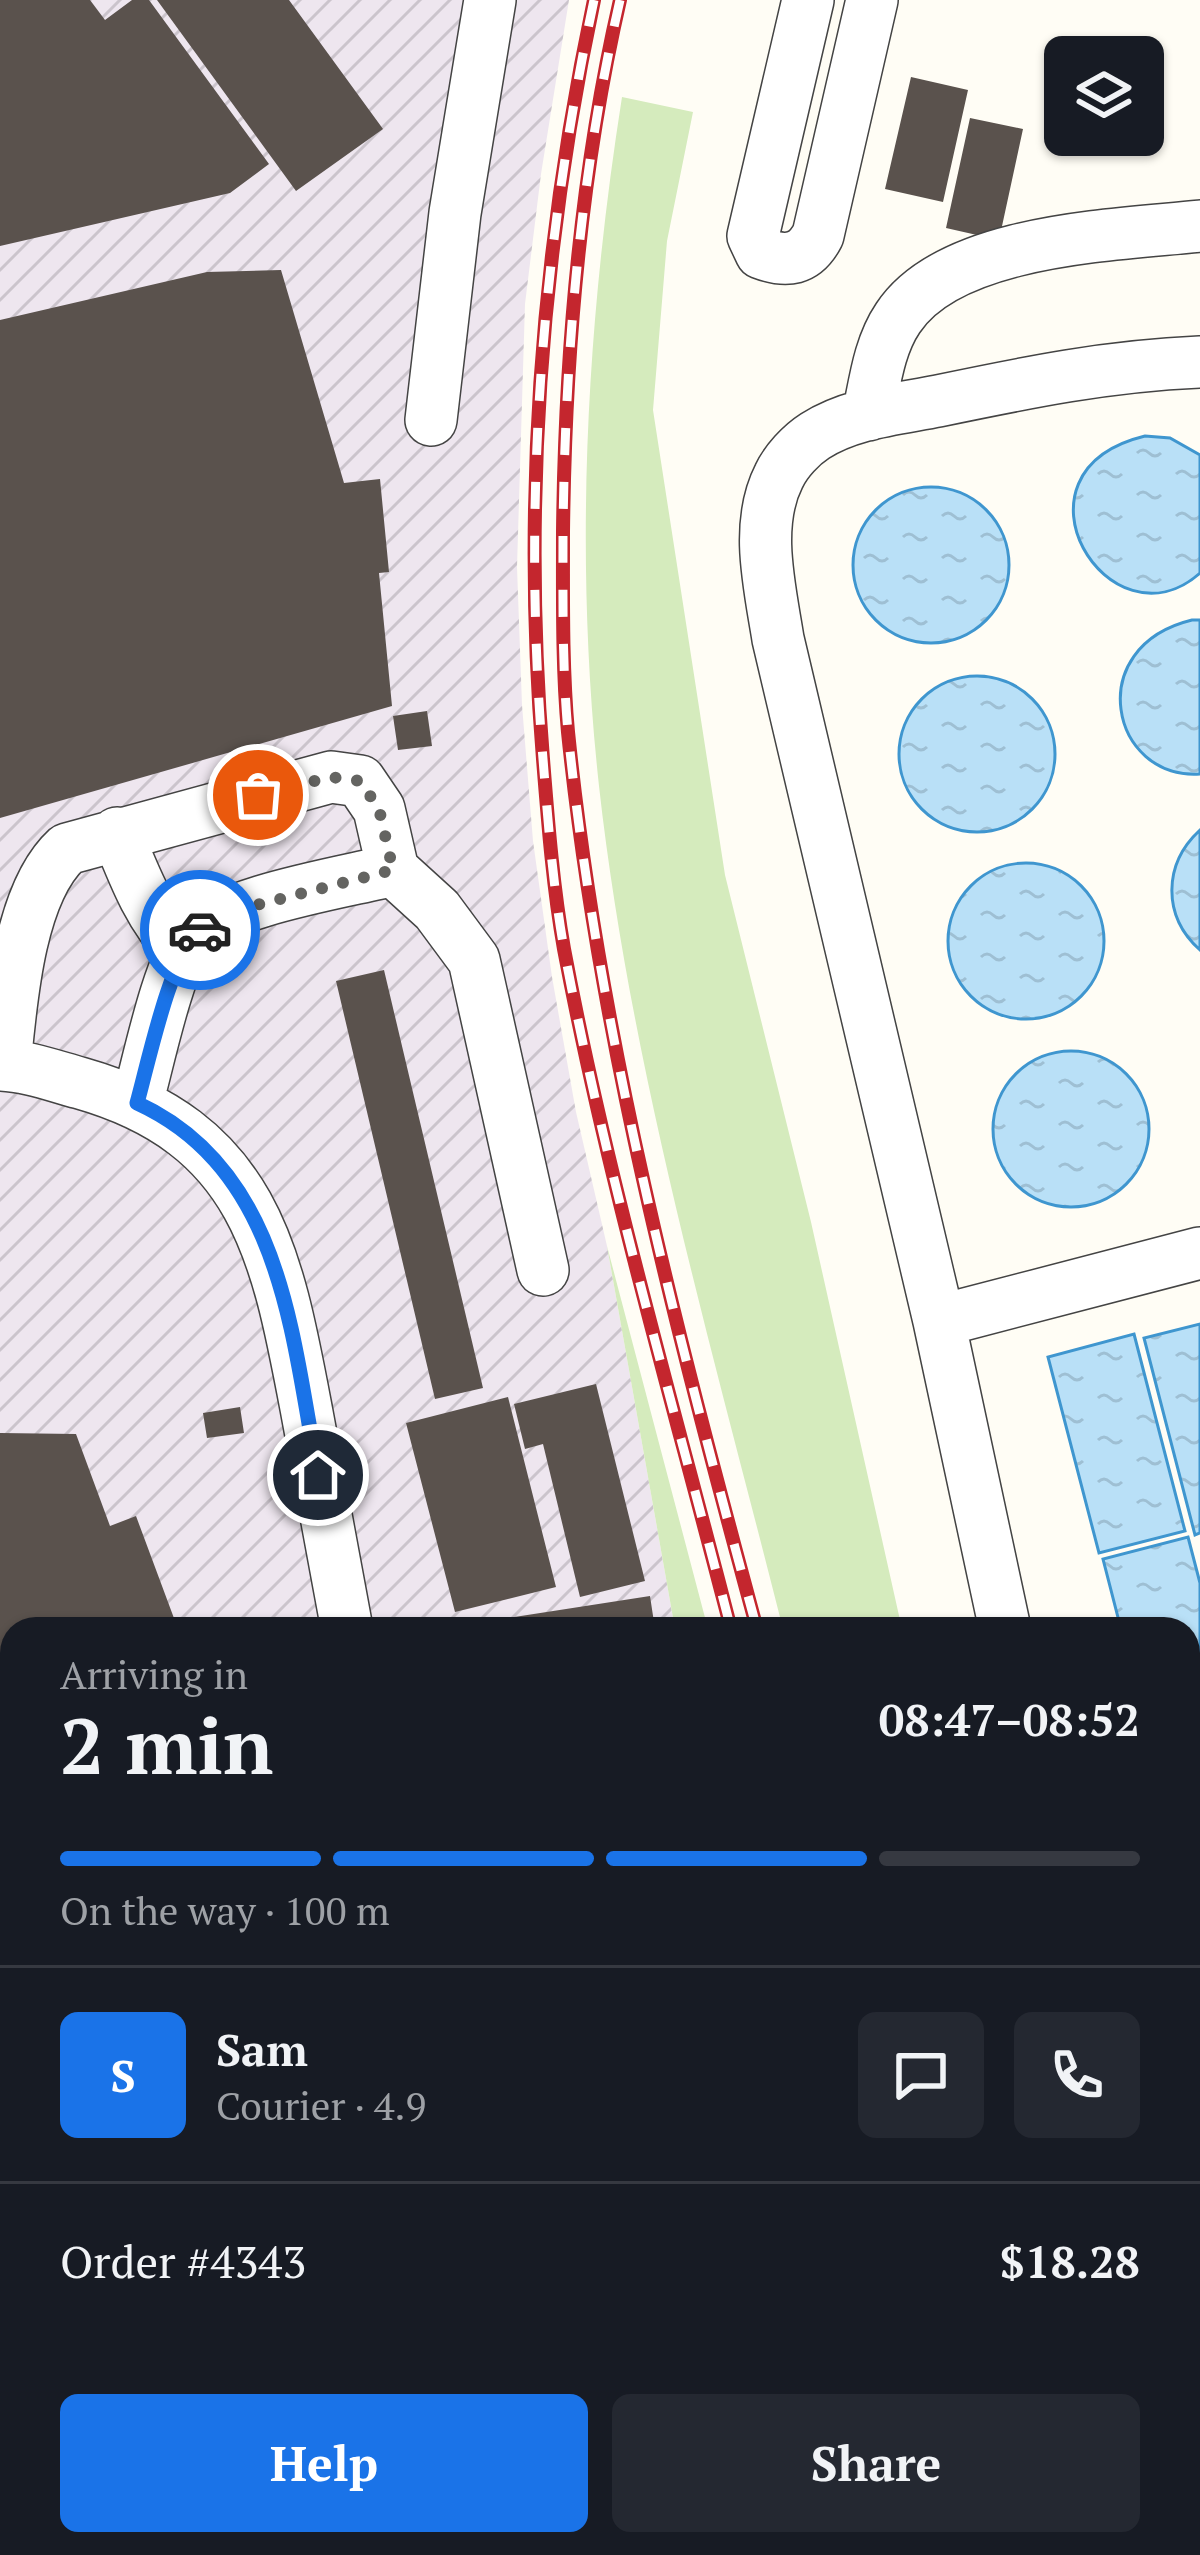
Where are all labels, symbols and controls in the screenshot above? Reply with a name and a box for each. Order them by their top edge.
map controls [1044,36,1164,156]
button: layers [1044,36,1164,156]
pin [207,744,309,846]
icon: bag [225,762,291,828]
courier [140,870,260,990]
icon: car [167,897,233,963]
pin [267,1424,369,1526]
icon: home [285,1442,351,1508]
text: Arriving in [60,1648,248,1700]
text: 08:47–08:52 [879,1689,1140,1749]
text: 2 min [60,1693,273,1796]
text: On the way · 100 m [60,1884,390,1936]
button: chat [858,2012,984,2138]
button: phone [1014,2012,1140,2138]
text: Sam [216,2019,308,2079]
text: S [110,2045,136,2105]
text: Courier · 4.9 [216,2079,426,2131]
text: Order #4343 [60,2231,306,2291]
text: $18.28 [1000,2231,1140,2291]
button: Help [60,2394,588,2532]
button: Share [612,2394,1140,2532]

